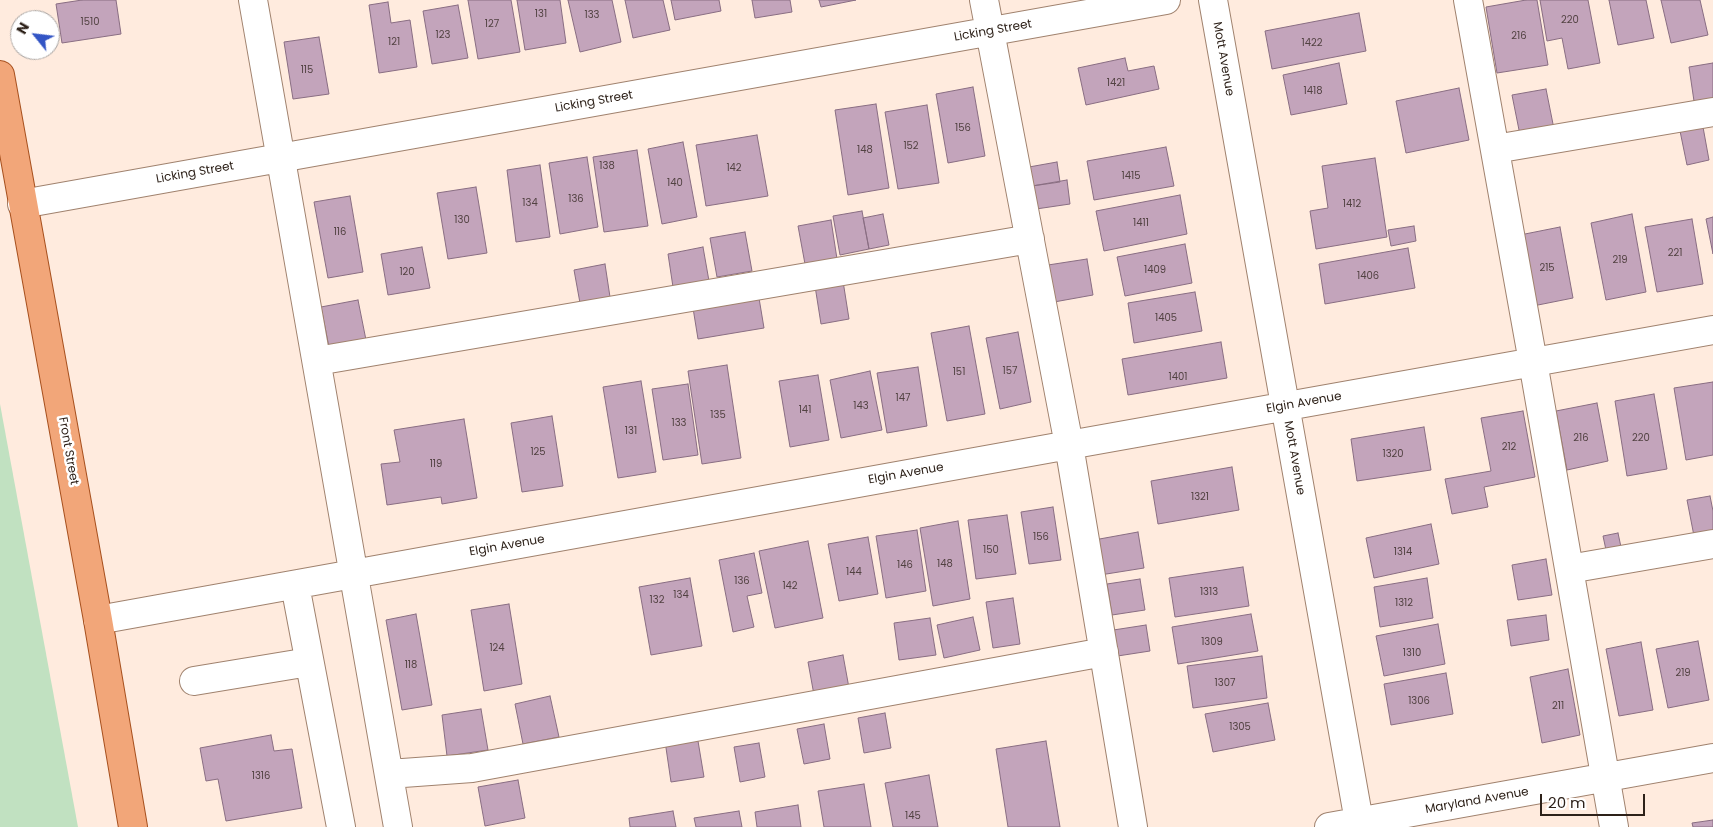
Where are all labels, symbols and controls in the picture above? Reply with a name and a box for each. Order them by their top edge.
house number: 131 [535,8,547,20]
house number: 133 [585,9,599,21]
north arrow [10,10,60,60]
house number: 220 [1561,14,1579,26]
house number: 1510 [81,16,99,28]
street label: Licking Street [953,17,1033,45]
house number: 127 [485,18,499,30]
text: N [11,19,34,38]
street label: Mott Avenue [1209,21,1237,97]
house number: 123 [436,29,450,41]
house number: 216 [1511,30,1527,42]
house number: 121 [388,36,400,48]
house number: 1422 [1302,37,1322,49]
house number: 115 [301,64,313,76]
house number: 1421 [1107,77,1125,89]
house number: 1418 [1304,85,1322,97]
street label: Licking Street [554,88,634,116]
house number: 156 [955,122,971,134]
house number: 152 [903,140,919,152]
house number: 148 [857,144,873,156]
street label: Licking Street [155,159,235,187]
house number: 138 [599,160,615,172]
house number: 142 [726,162,742,174]
house number: 1415 [1122,170,1140,182]
house number: 140 [667,177,683,189]
house number: 136 [568,193,584,205]
house number: 134 [522,197,538,209]
house number: 1412 [1343,198,1361,210]
house number: 130 [454,214,470,226]
house number: 1411 [1133,217,1149,229]
house number: 116 [334,226,346,238]
house number: 221 [1668,247,1682,259]
house number: 219 [1612,254,1628,266]
house number: 215 [1539,262,1555,274]
house number: 1409 [1144,264,1166,276]
house number: 120 [399,266,415,278]
house number: 1406 [1357,270,1379,282]
house number: 1405 [1155,312,1177,324]
house number: 157 [1003,365,1017,377]
house number: 151 [953,366,965,378]
house number: 1401 [1169,371,1187,383]
street label: Elgin Avenue [1265,389,1343,417]
house number: 147 [896,392,910,404]
house number: 143 [853,400,869,412]
house number: 141 [799,404,811,416]
house number: 135 [710,409,726,421]
street label: Front Street [55,416,81,486]
house number: 133 [672,417,686,429]
street label: Mott Avenue [1280,420,1308,496]
house number: 131 [625,425,637,437]
house number: 216 [1573,432,1589,444]
house number: 220 [1632,432,1650,444]
house number: 212 [1502,441,1516,453]
house number: 125 [530,446,546,458]
house number: 1320 [1382,448,1404,460]
house number: 119 [430,458,442,470]
street label: Elgin Avenue [867,460,945,488]
house number: 1321 [1191,491,1209,503]
house number: 156 [1033,531,1049,543]
street label: Elgin Avenue [468,532,546,560]
house number: 150 [983,544,999,556]
house number: 1314 [1394,546,1412,558]
house number: 148 [937,558,953,570]
house number: 146 [897,559,913,571]
house number: 144 [846,566,862,578]
house number: 136 [734,575,750,587]
house number: 142 [782,580,798,592]
house number: 1313 [1200,586,1218,598]
house number: 134 [673,589,689,601]
house number: 132 [650,594,664,606]
house number: 1312 [1395,597,1413,609]
house number: 1309 [1201,636,1223,648]
house number: 124 [489,642,505,654]
house number: 1310 [1403,647,1421,659]
house number: 118 [405,659,417,671]
house number: 219 [1675,667,1691,679]
house number: 1307 [1215,677,1235,689]
house number: 1306 [1408,695,1430,707]
house number: 211 [1552,700,1564,712]
house number: 1305 [1229,721,1251,733]
house number: 1316 [252,770,270,782]
scale bar [1543,784,1648,816]
street label: Maryland Avenue [1424,785,1530,817]
text: 20 m [1548,792,1586,813]
house number: 145 [905,810,921,822]

